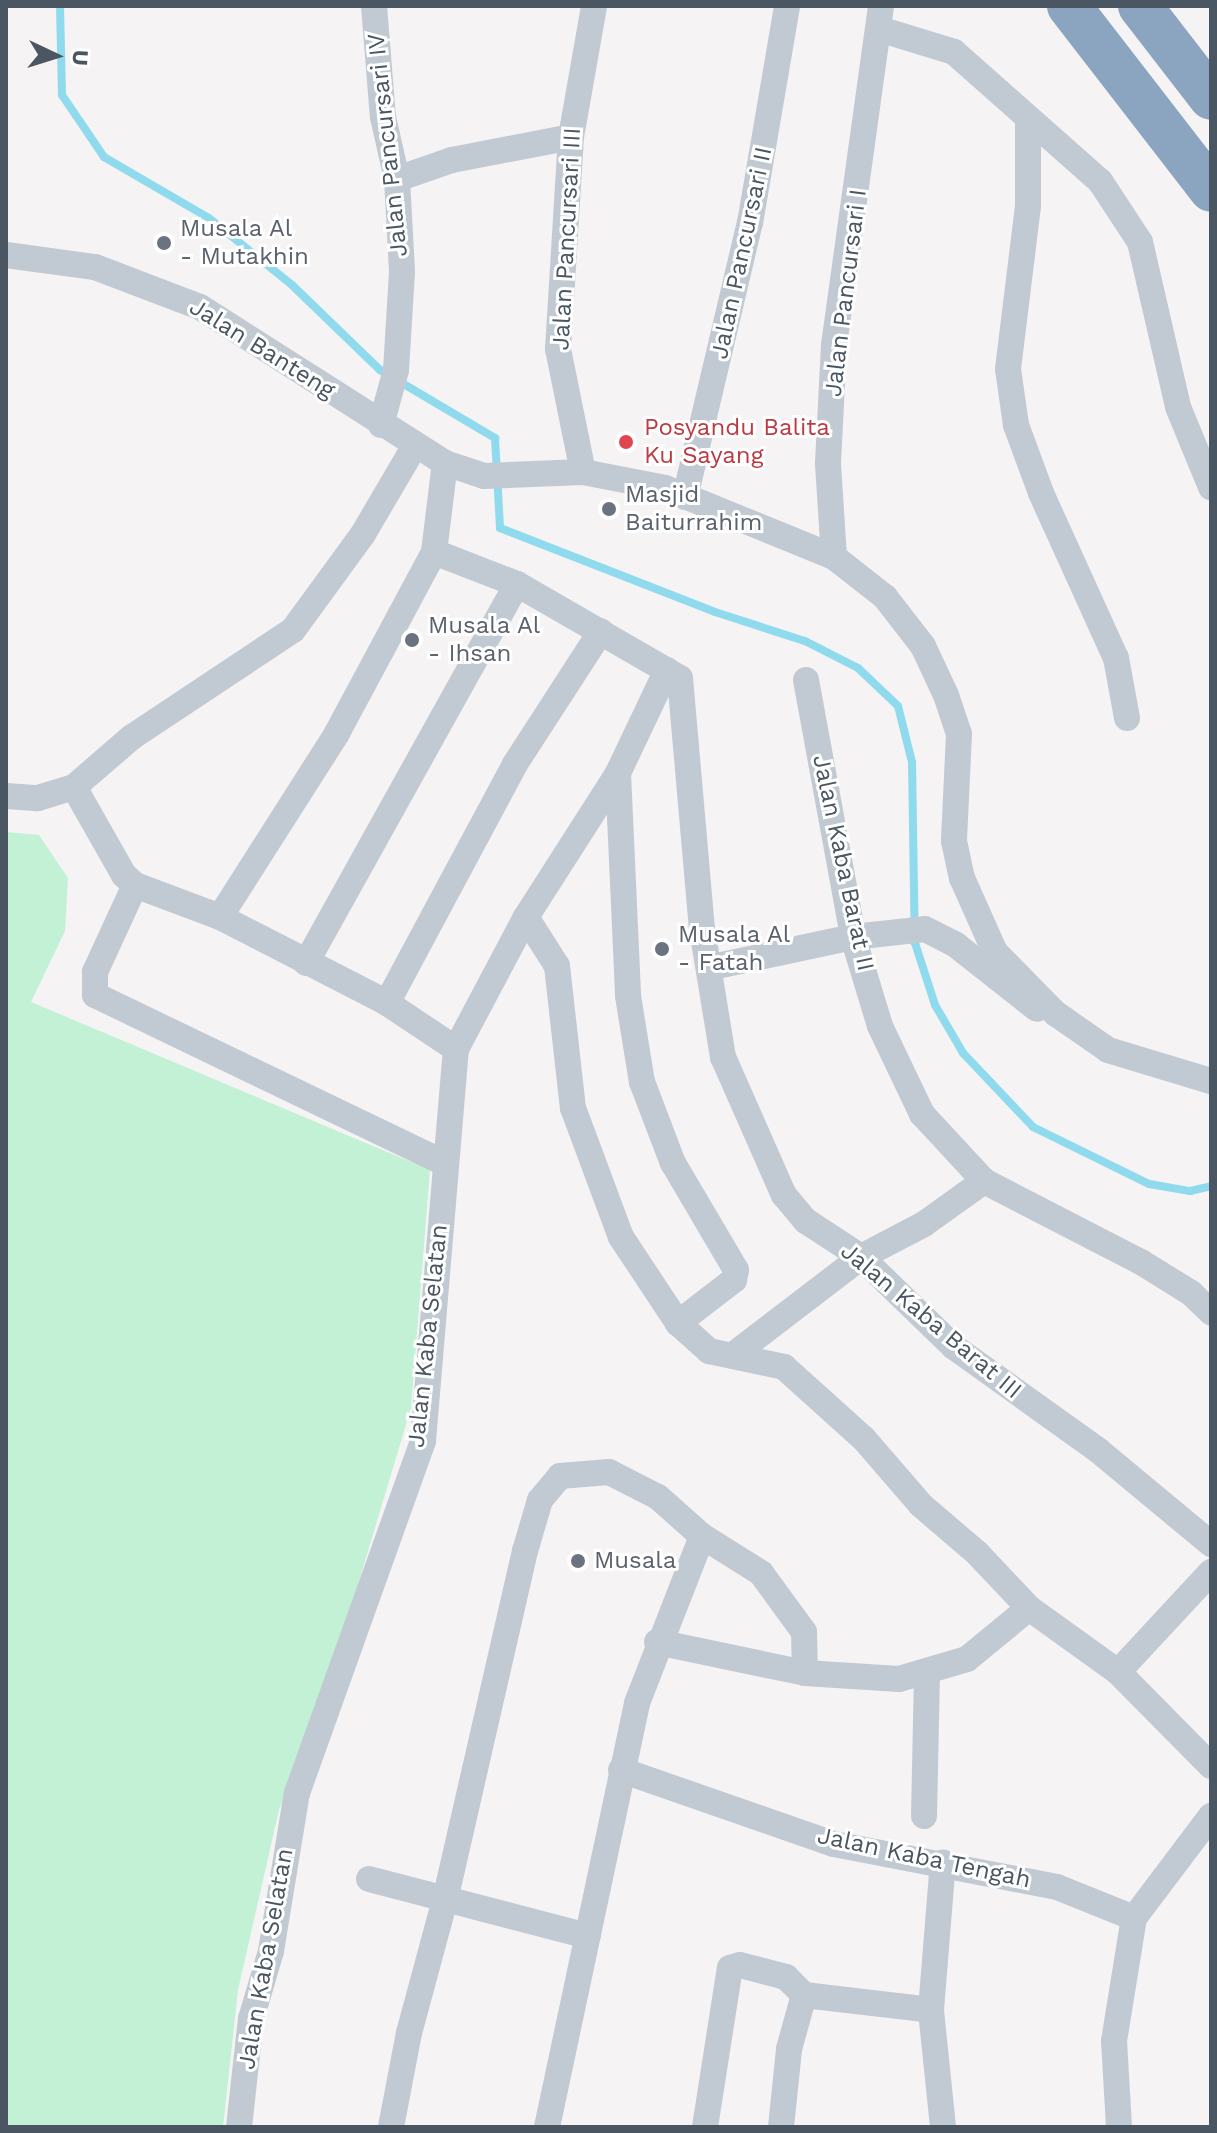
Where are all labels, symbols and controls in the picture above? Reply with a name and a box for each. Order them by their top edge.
north arrow [16,16,96,96]
street label: Jalan Pancursari IV [362,32,414,258]
text: U [67,49,93,66]
street label: Jalan Pancursari III [547,127,587,351]
street label: Jalan Pancursari II [705,144,779,362]
street label: Jalan Pancursari I [819,188,873,398]
place label: Musala Al - Mutakhin [180,215,309,271]
marker: Musala Al - Mutakhin [155,234,173,252]
street label: Jalan Banteng [184,293,340,405]
place label: Posyandu Balita Ku Sayang [644,414,830,470]
marker: Posyandu Balita Ku Sayang [615,431,637,453]
place label: Masjid Baiturrahim [625,481,762,537]
marker: Masjid Baiturrahim [600,500,618,518]
place label: Musala Al - Ihsan [428,612,542,668]
marker: Musala Al - Ihsan [403,631,421,649]
street label: Jalan Kaba Barat II [806,752,880,974]
place label: Musala Al - Fatah [678,921,792,977]
marker: Musala Al - Fatah [653,940,671,958]
street label: Jalan Kaba Selatan [402,1223,454,1449]
street label: Jalan Kaba Barat III [834,1237,1028,1405]
place label: Musala [594,1547,676,1575]
marker: Musala [569,1552,587,1570]
street label: Jalan Kaba Tengah [814,1821,1034,1895]
street label: Jalan Kaba Selatan [232,1846,300,2072]

